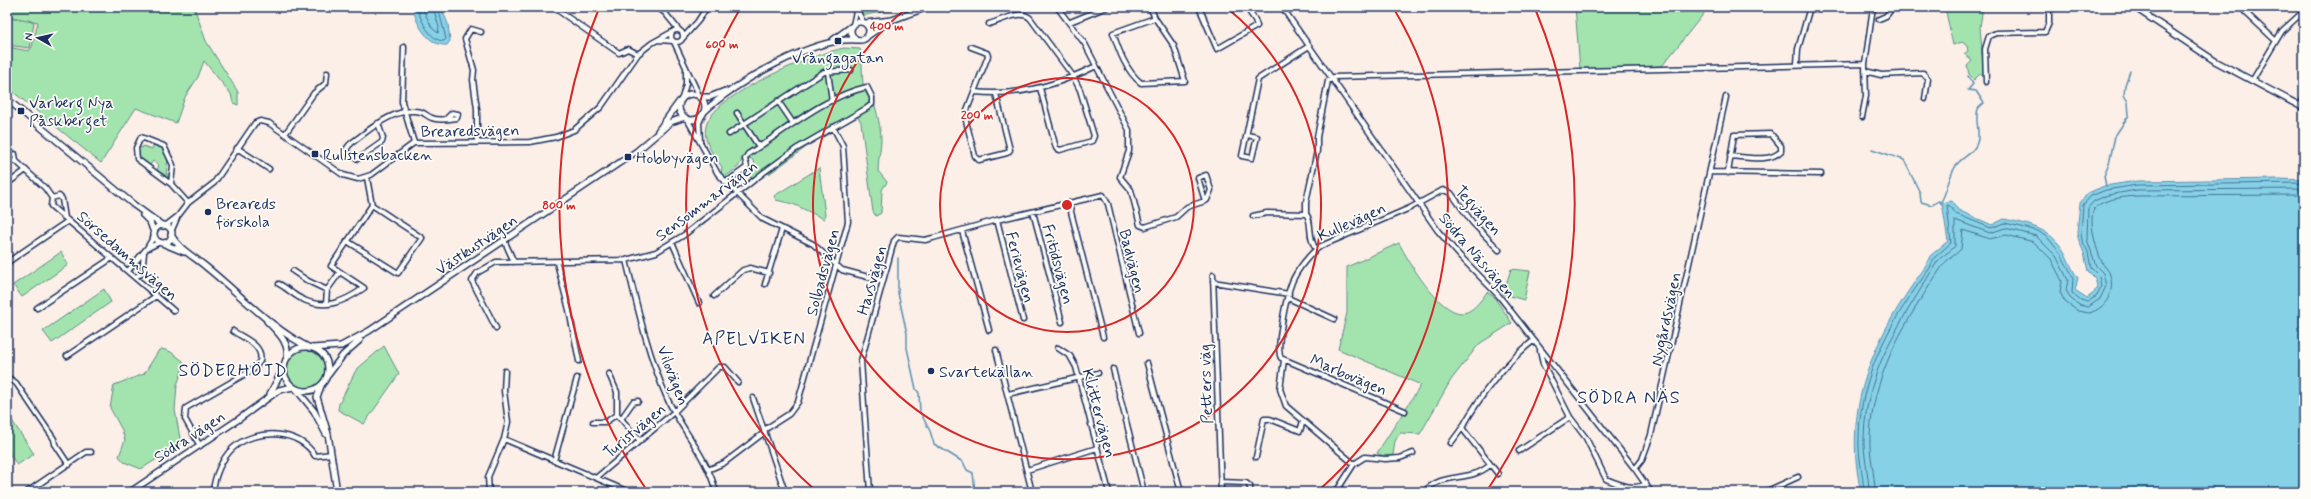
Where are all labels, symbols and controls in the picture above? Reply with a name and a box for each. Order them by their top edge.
north arrow [18,18,58,58]
text: 400 m [870,19,904,35]
text: N [22,32,37,41]
marker: Vrångagatan [833,36,843,46]
text: 600 m [705,37,739,53]
place label: Vrångagatan [792,48,884,70]
place label: Varberg Nya Påskberget [29,93,114,133]
marker: Varberg Nya Påskberget [16,106,26,116]
text: 200 m [961,108,994,124]
street label: Brearedsvägen [421,120,520,143]
place label: Rullstensbacken [323,145,433,166]
place label: Hobbyvägen [636,148,718,169]
marker: Rullstensbacken [310,149,320,159]
marker: Hobbyvägen [623,152,633,162]
street label: Sensommarvägen [652,156,762,247]
street label: Tegvägen [1449,182,1506,241]
place label: Breareds förskola [216,194,276,233]
text: 800 m [542,198,576,214]
centre of rings [1060,198,1074,212]
street label: Kullevägen [1314,198,1389,247]
street label: Sörsedammsvägen [72,207,182,306]
marker: Breareds förskola [203,207,213,217]
street label: Södra Näsvägen [1434,208,1520,303]
street label: Västkustvägen [432,210,522,280]
street label: Fritidsvägen [1037,222,1078,307]
street label: Solbadsvägen [802,227,845,318]
street label: Badvägen [1113,227,1150,296]
street label: Ferievägen [1000,229,1039,305]
street label: Havsvägen [853,243,892,318]
street label: Nygårdsvägen [1646,270,1688,368]
district label: APELVIKEN [702,328,806,350]
street label: Vilovägen [652,343,694,408]
street label: Petters väg [1195,344,1218,424]
street label: Marbovägen [1307,350,1390,401]
district label: SÖDERHÖJD [178,359,288,383]
place label: Svartekällan [939,362,1034,383]
marker: Svartekällan [926,366,936,376]
street label: Klittervägen [1077,366,1121,460]
district label: SÖDRA NÄS [1577,386,1681,410]
street label: Turistvägen [599,399,671,463]
street label: Södra vägen [150,406,229,468]

